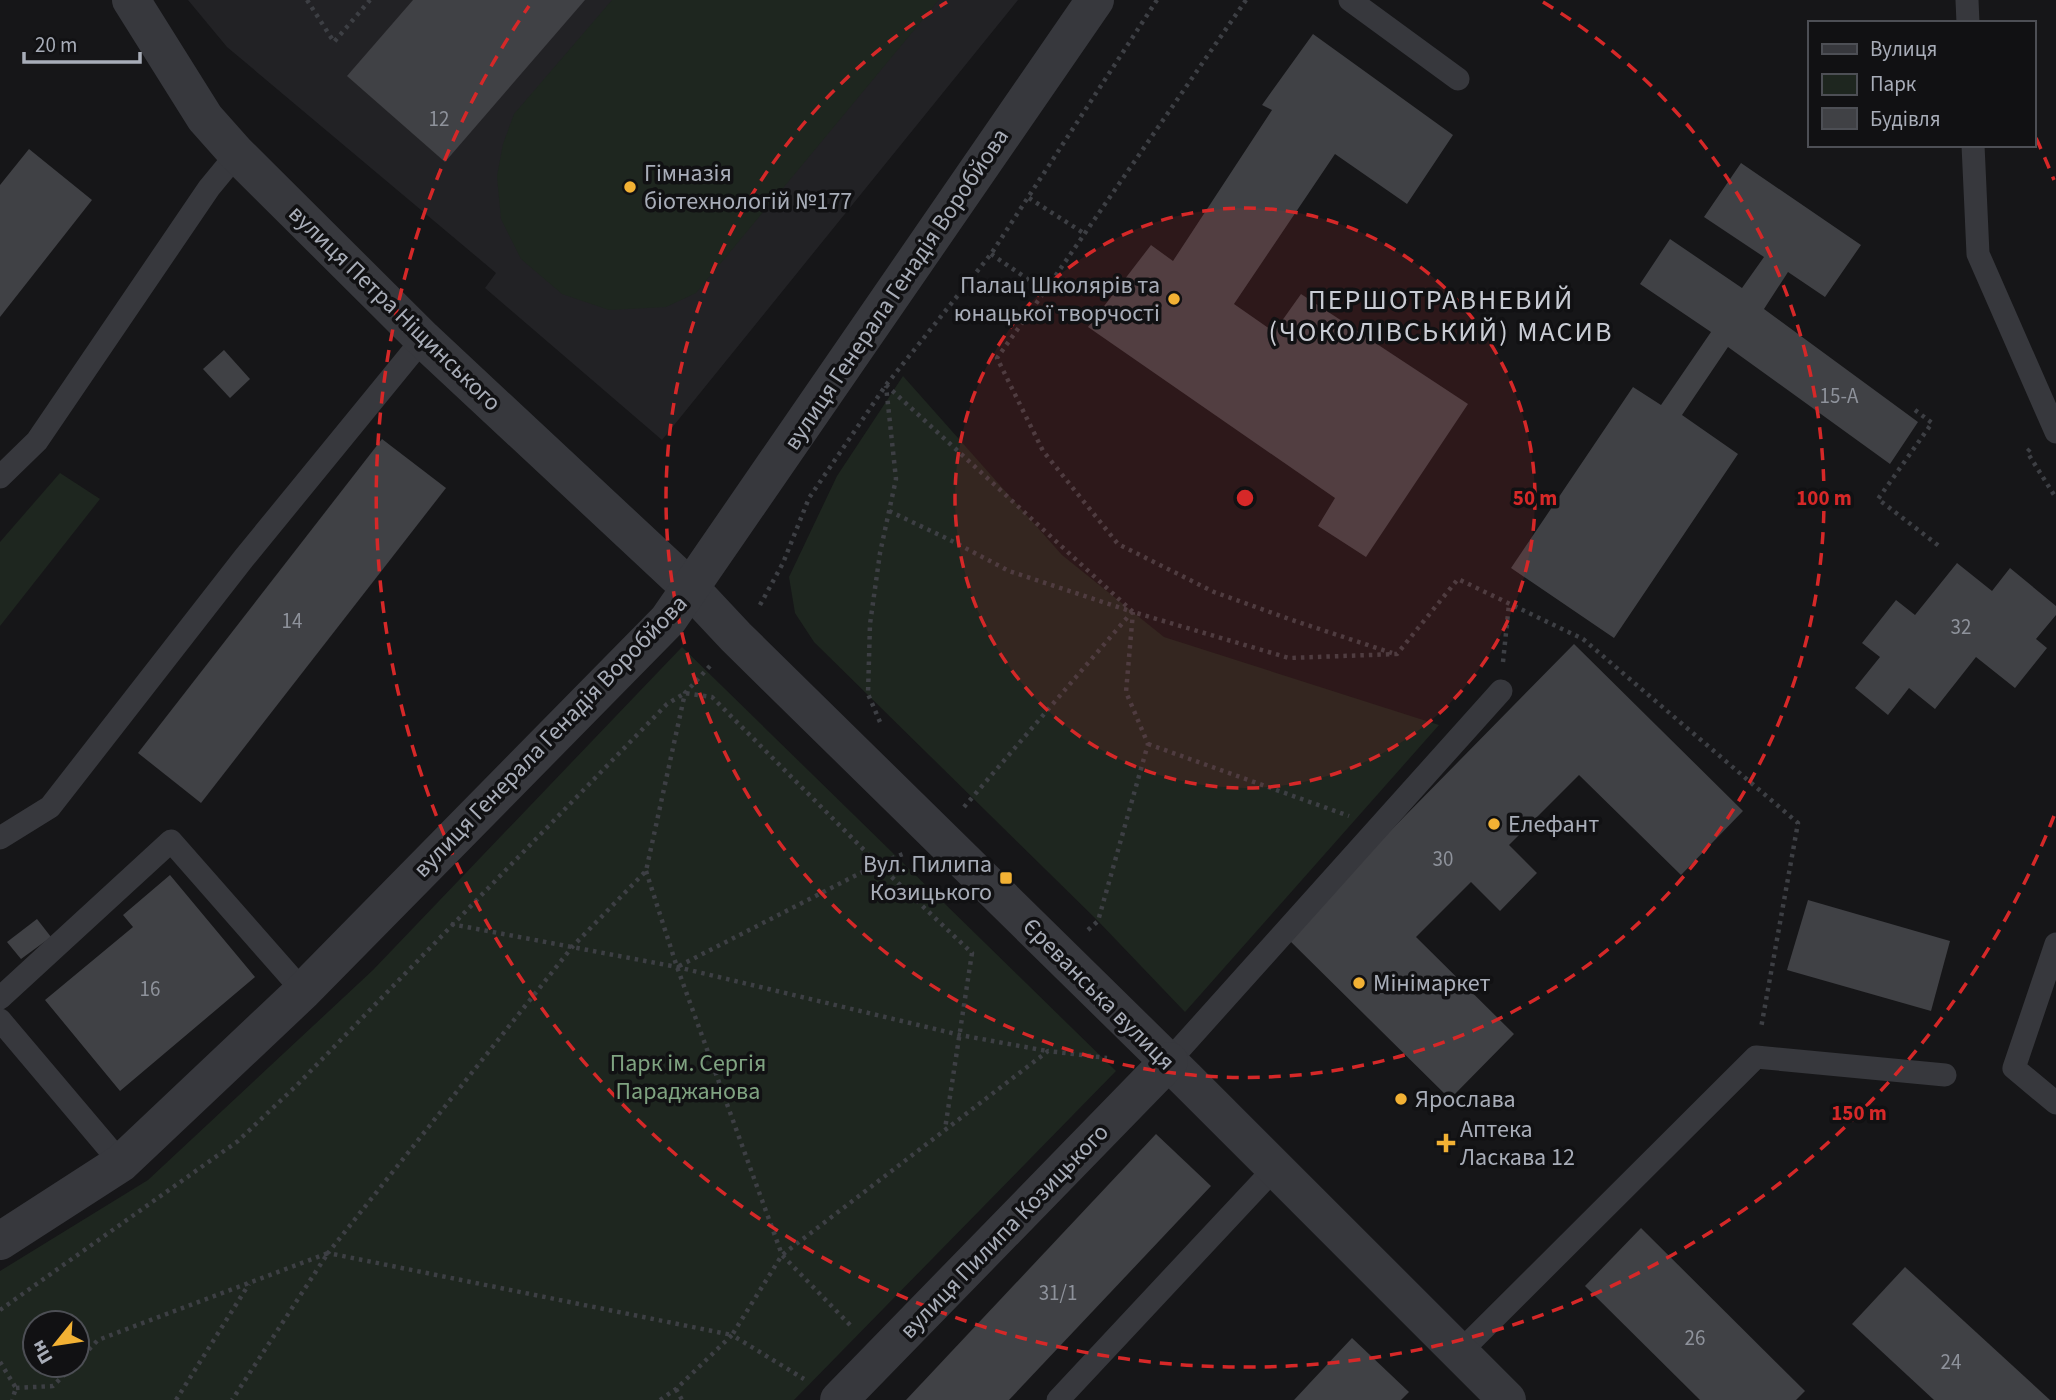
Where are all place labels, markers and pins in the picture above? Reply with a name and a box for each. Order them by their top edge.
place label: Гімназія біотехнологій №177 [644,156,852,219]
marker: Гімназія біотехнологій №177 [622,179,638,195]
place label: Палац Школярів та юнацької творчості [954,268,1160,331]
marker: Палац Школярів та юнацької творчості [1166,291,1182,307]
centre of rings [1233,486,1257,510]
place label: Елефант [1508,807,1599,842]
marker: Елефант [1486,816,1502,832]
place label: Вул. Пилипа Козицького [863,847,992,910]
marker: Вул. Пилипа Козицького [998,870,1014,886]
place label: Мінімаркет [1373,966,1491,1001]
marker: Мінімаркет [1351,975,1367,991]
place label: Ярослава [1415,1082,1516,1117]
marker: Ярослава [1393,1091,1409,1107]
place label: Аптека Ласкава 12 [1460,1112,1575,1175]
marker: Аптека Ласкава 12 [1438,1135,1454,1151]

